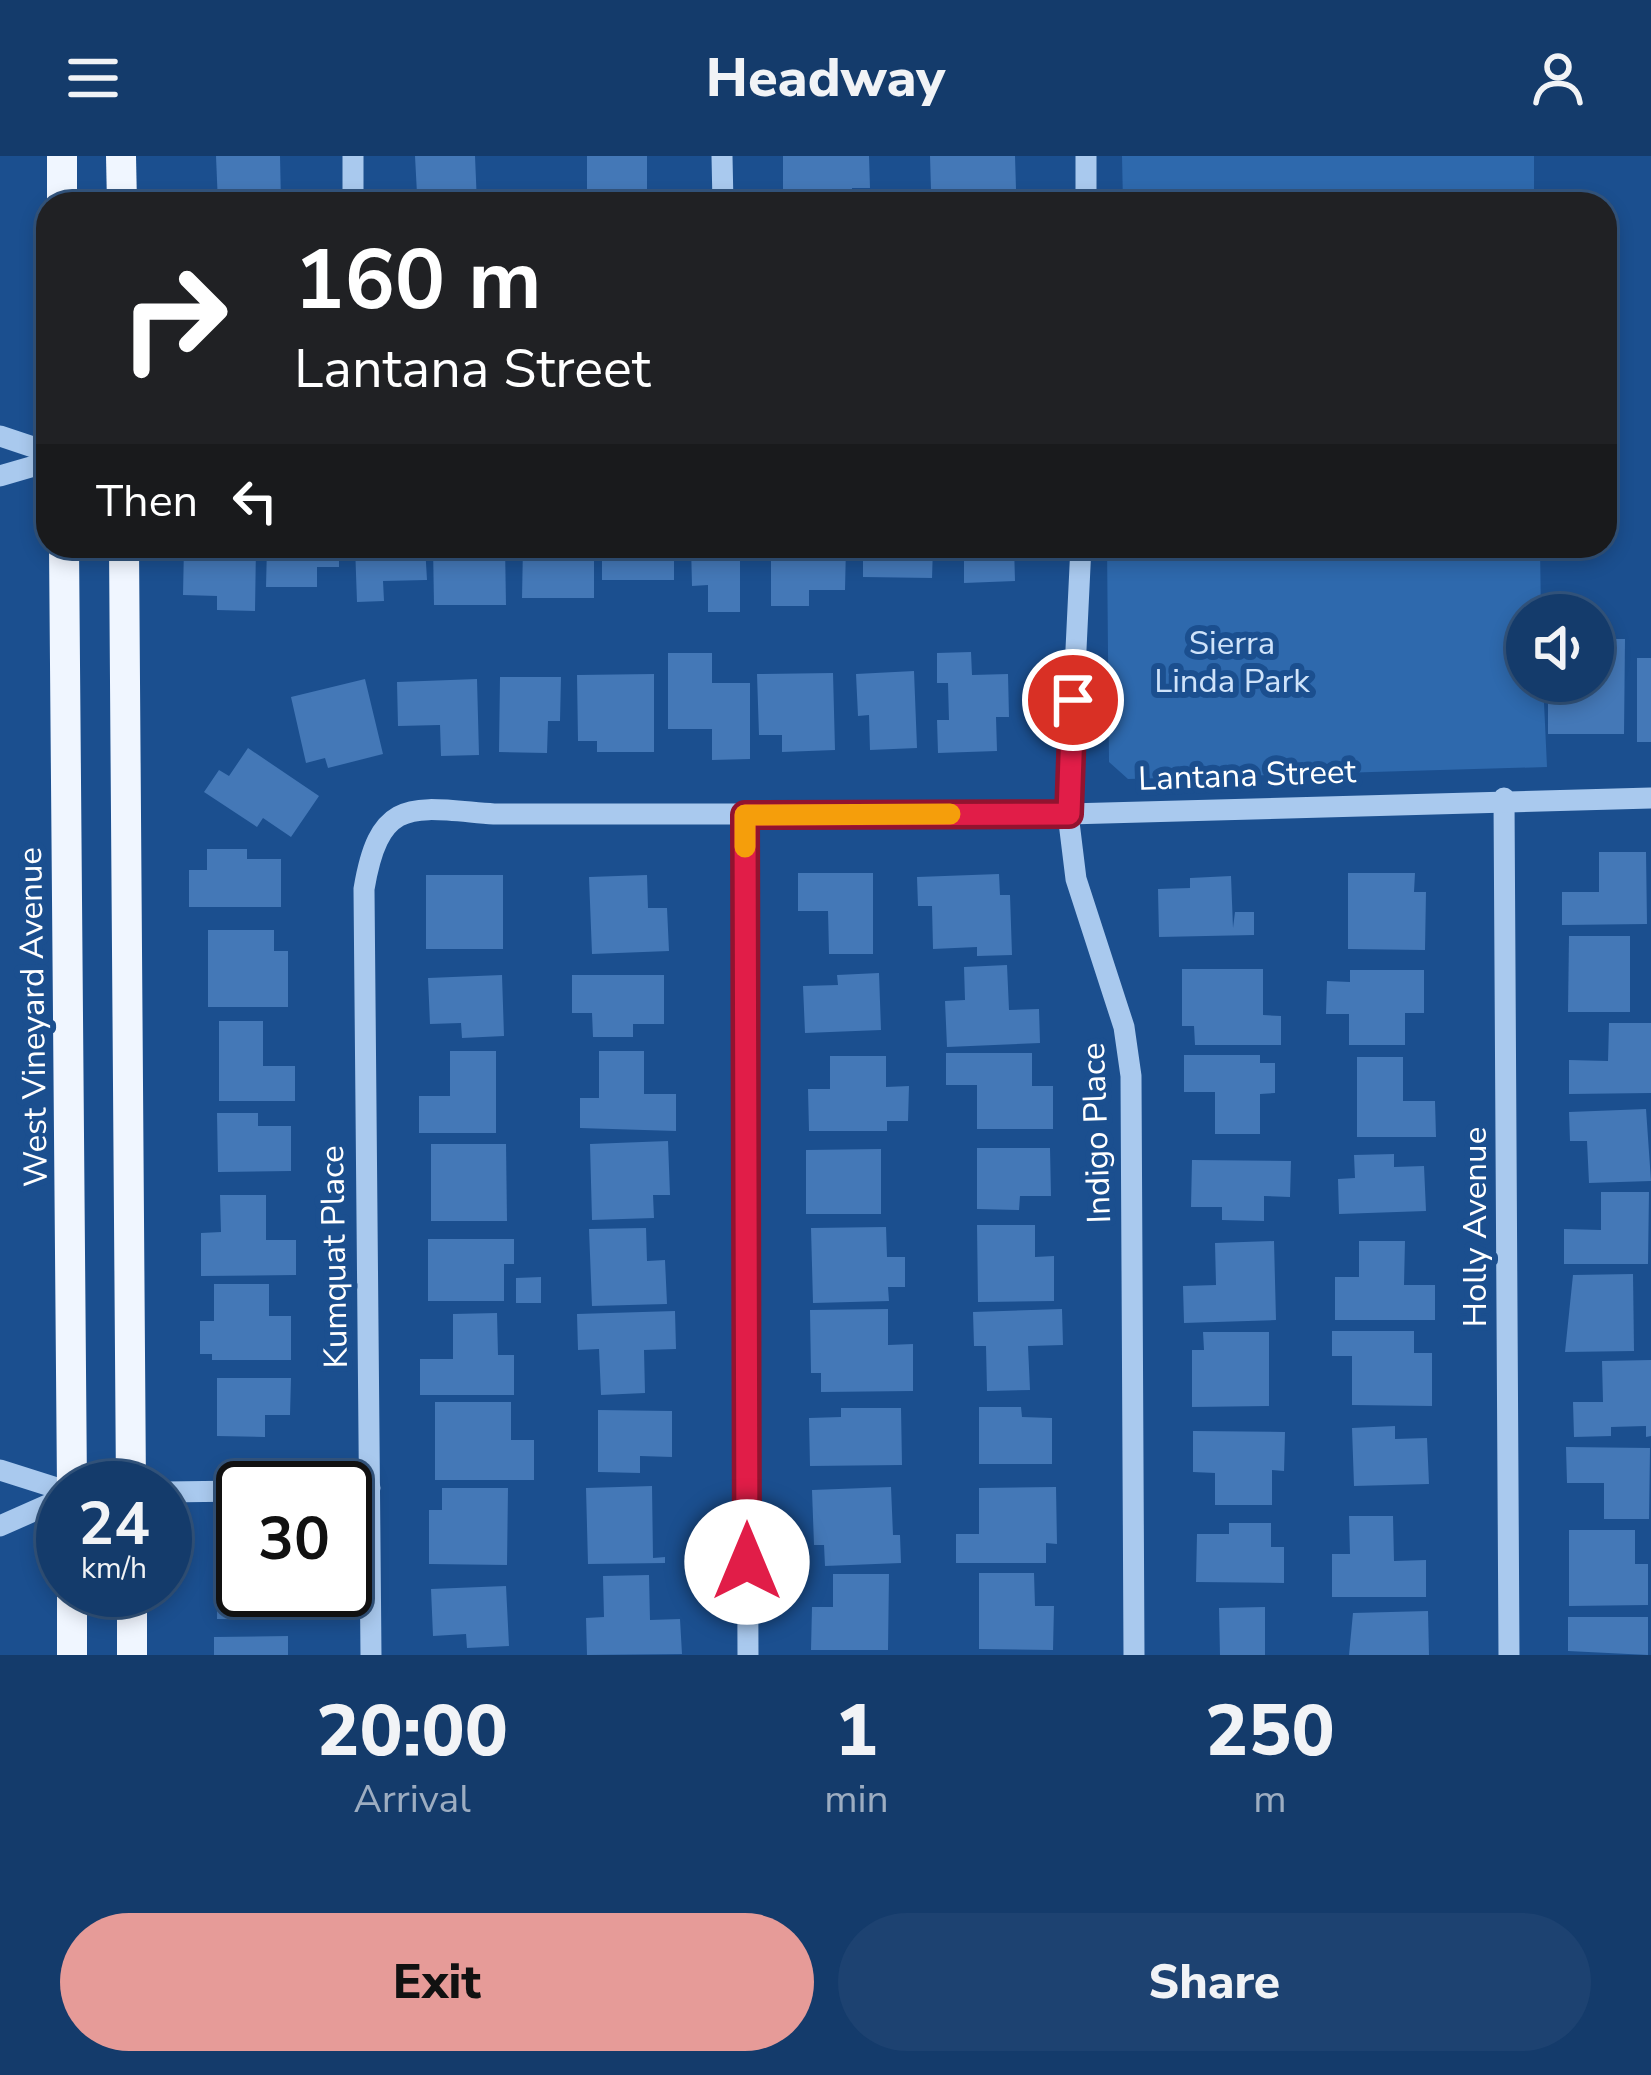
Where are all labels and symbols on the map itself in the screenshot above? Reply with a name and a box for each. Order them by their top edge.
park label: Sierra Linda Park [1154,621,1310,704]
pin [1022,649,1124,751]
street label: Lantana Street [1137,749,1357,802]
street label: West Vineyard Avenue [8,847,59,1187]
street label: Indigo Place [1071,1042,1122,1224]
street label: Holly Avenue [1453,1127,1498,1327]
street label: Kumquat Place [310,1145,359,1369]
speed limit sign: 30 [216,1461,372,1617]
position arrow [684,1499,810,1625]

